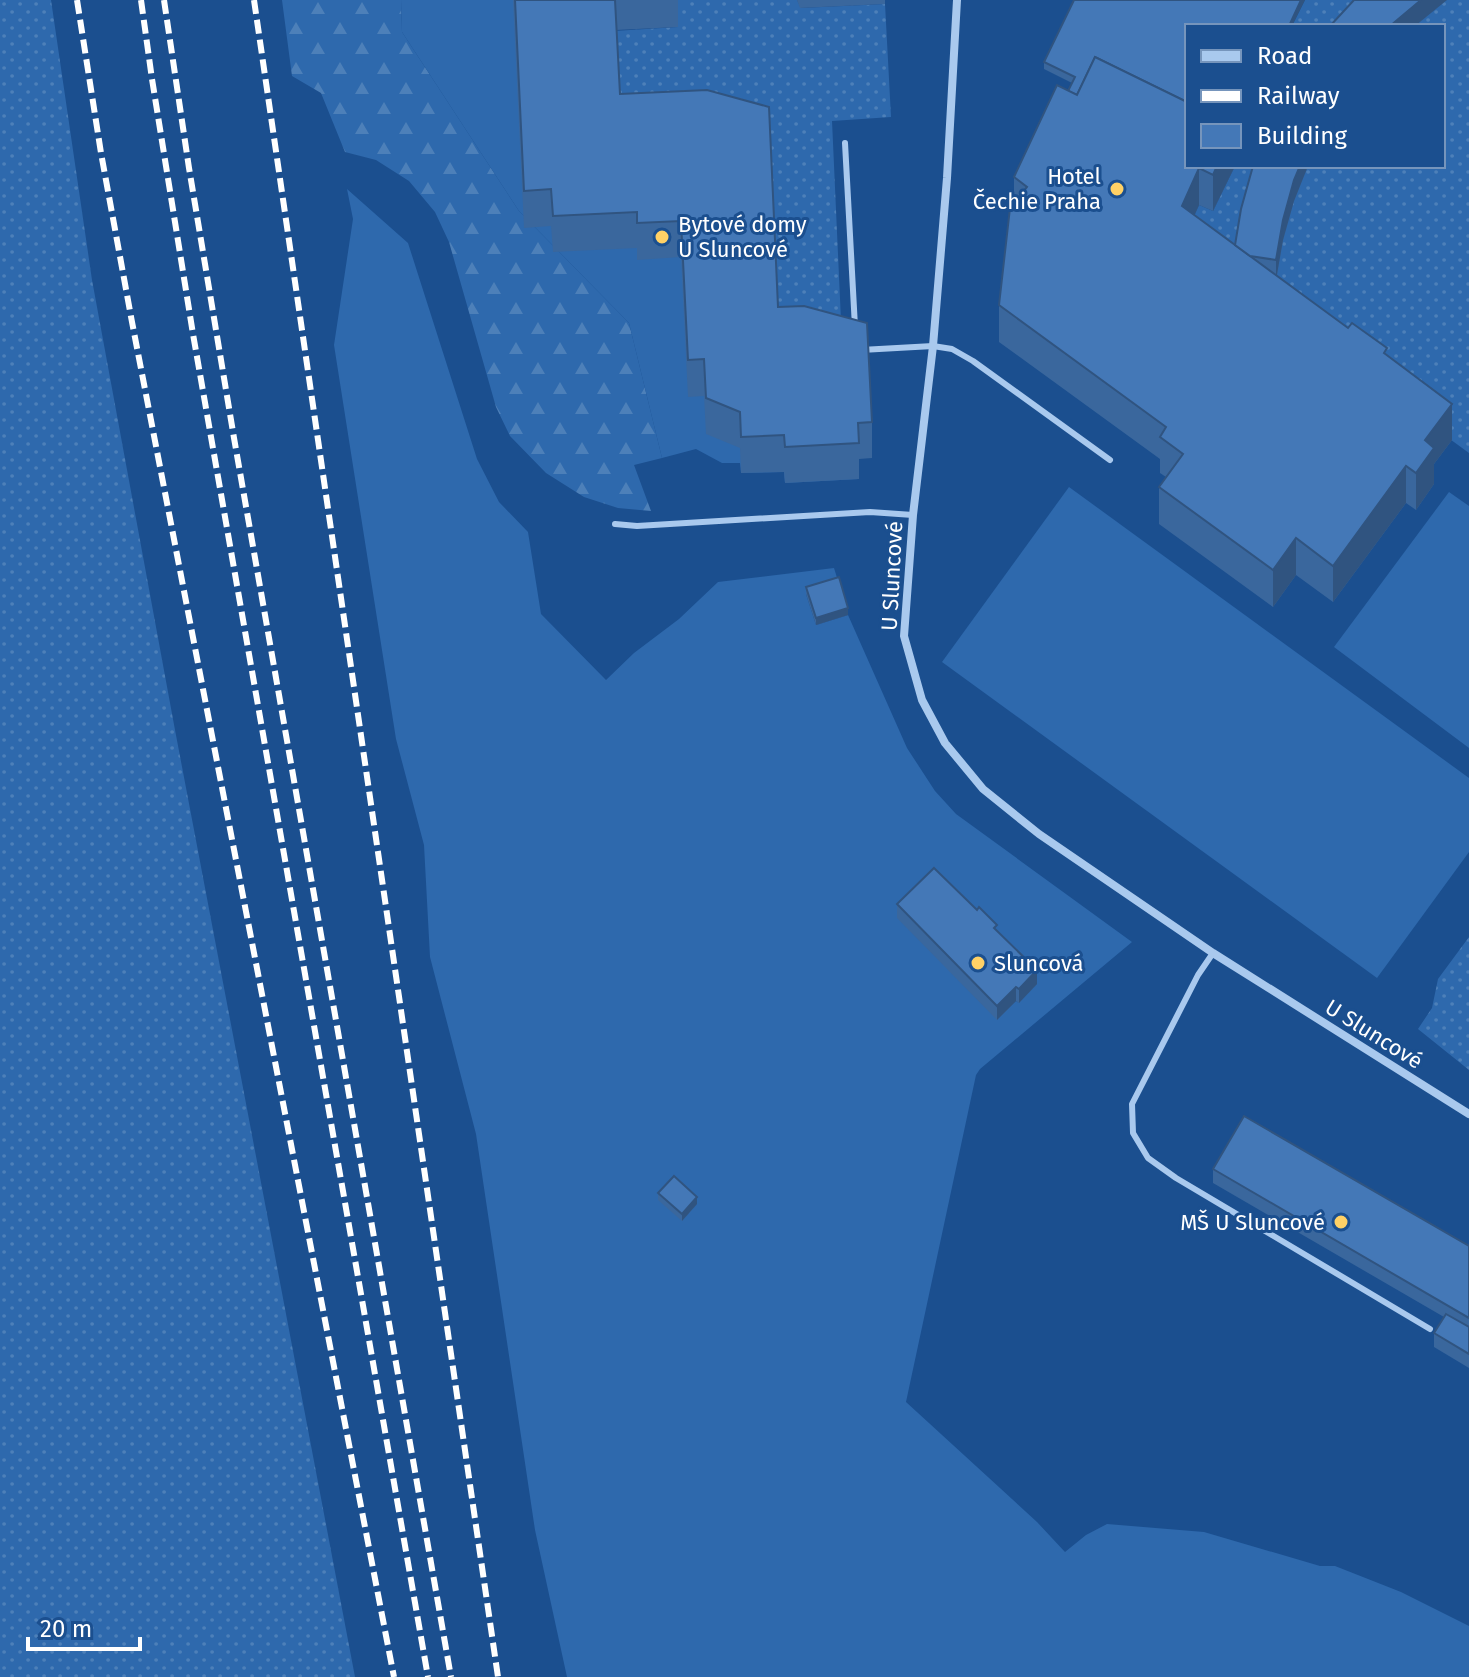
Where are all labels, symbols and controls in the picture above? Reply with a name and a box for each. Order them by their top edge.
legend [1185,24,1445,168]
text: Road [1257,42,1312,70]
text: Railway [1257,82,1340,110]
text: Building [1257,122,1347,150]
place label: Hotel Čechie Praha [973,163,1101,215]
marker: Hotel Čechie Praha [1108,180,1126,198]
place label: Bytové domy U Sluncové [678,211,807,263]
marker: Bytové domy U Sluncové [653,228,671,246]
street label: U Sluncové [876,520,908,632]
place label: Sluncová [994,950,1083,977]
marker: Sluncová [969,954,987,972]
street label: U Sluncové [1320,993,1428,1075]
place label: MŠ U Sluncové [1180,1209,1325,1236]
marker: MŠ U Sluncové [1332,1213,1350,1231]
scale bar [28,1601,140,1651]
text: 20 m [40,1615,92,1643]

